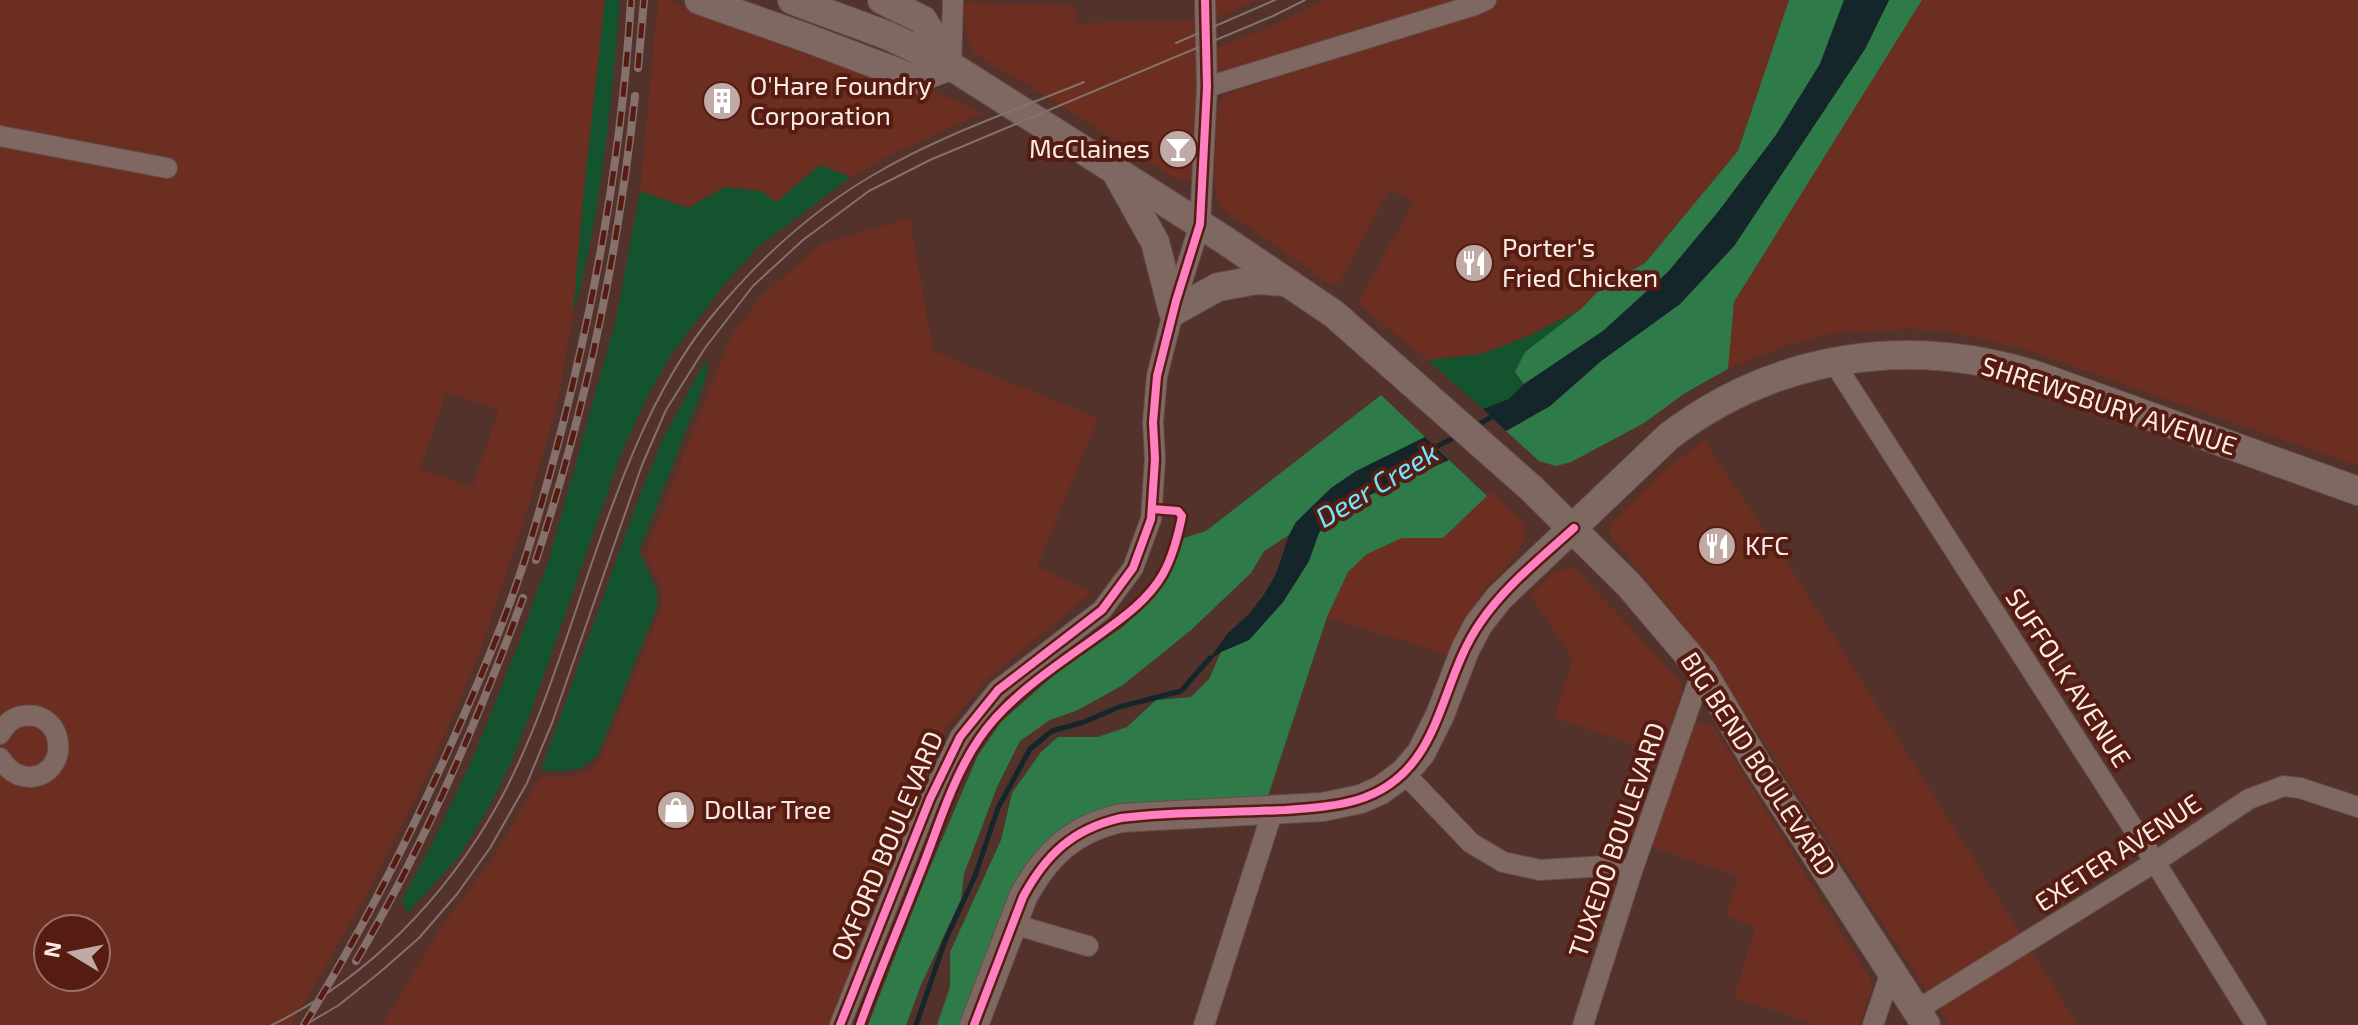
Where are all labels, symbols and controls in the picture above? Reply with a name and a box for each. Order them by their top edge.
place label: O'Hare Foundry Corporation [750,69,932,130]
building icon: O'Hare Foundry Corporation [701,80,743,122]
bar icon: McClaines [1157,128,1199,170]
place label: McClaines [1029,132,1150,163]
place label: Porter's Fried Chicken [1502,231,1658,292]
restaurant icon: Porter's Fried Chicken [1453,242,1495,284]
street label: SHREWSBURY AVENUE [1978,349,2241,460]
water label: Deer Creek [1309,434,1444,534]
restaurant icon: KFC [1696,525,1738,567]
place label: KFC [1745,529,1789,560]
street label: SUFFOLK AVENUE [2000,582,2139,772]
street label: BIG BEND BOULEVARD [1675,646,1843,881]
street label: TUXEDO BOULEVARD [1561,718,1670,961]
street label: OXFORD BOULEVARD [823,726,948,965]
street label: EXETER AVENUE [2028,787,2206,917]
shop icon: Dollar Tree [655,789,697,831]
place label: Dollar Tree [704,793,832,824]
north arrow [32,913,112,993]
text: N [37,939,66,959]

